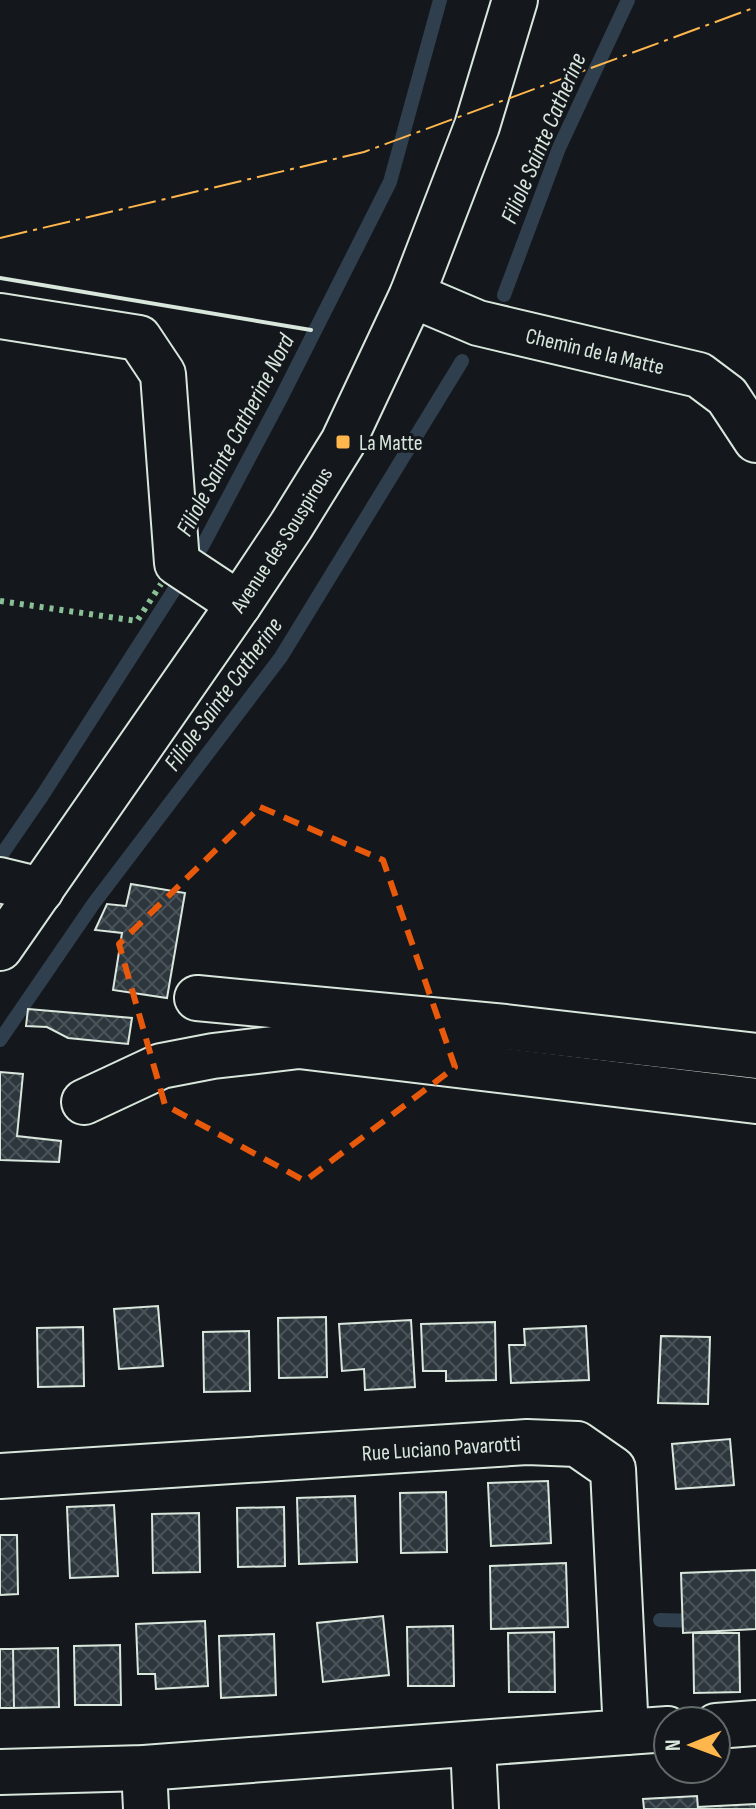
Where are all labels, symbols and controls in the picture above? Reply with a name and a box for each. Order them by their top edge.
water label: Filiole Sainte Catherine [494,48,592,228]
street label: Chemin de la Matte [523,323,667,381]
water label: Filiole Sainte Catherine Nord [170,328,301,541]
place label: La Matte [359,430,423,457]
marker: La Matte [334,433,352,451]
street label: Avenue des Souspirous [225,462,339,619]
water label: Filiole Sainte Catherine [158,612,289,777]
street label: Rue Luciano Pavarotti [361,1430,521,1468]
north arrow [652,1705,732,1785]
text: N [660,1739,687,1751]

